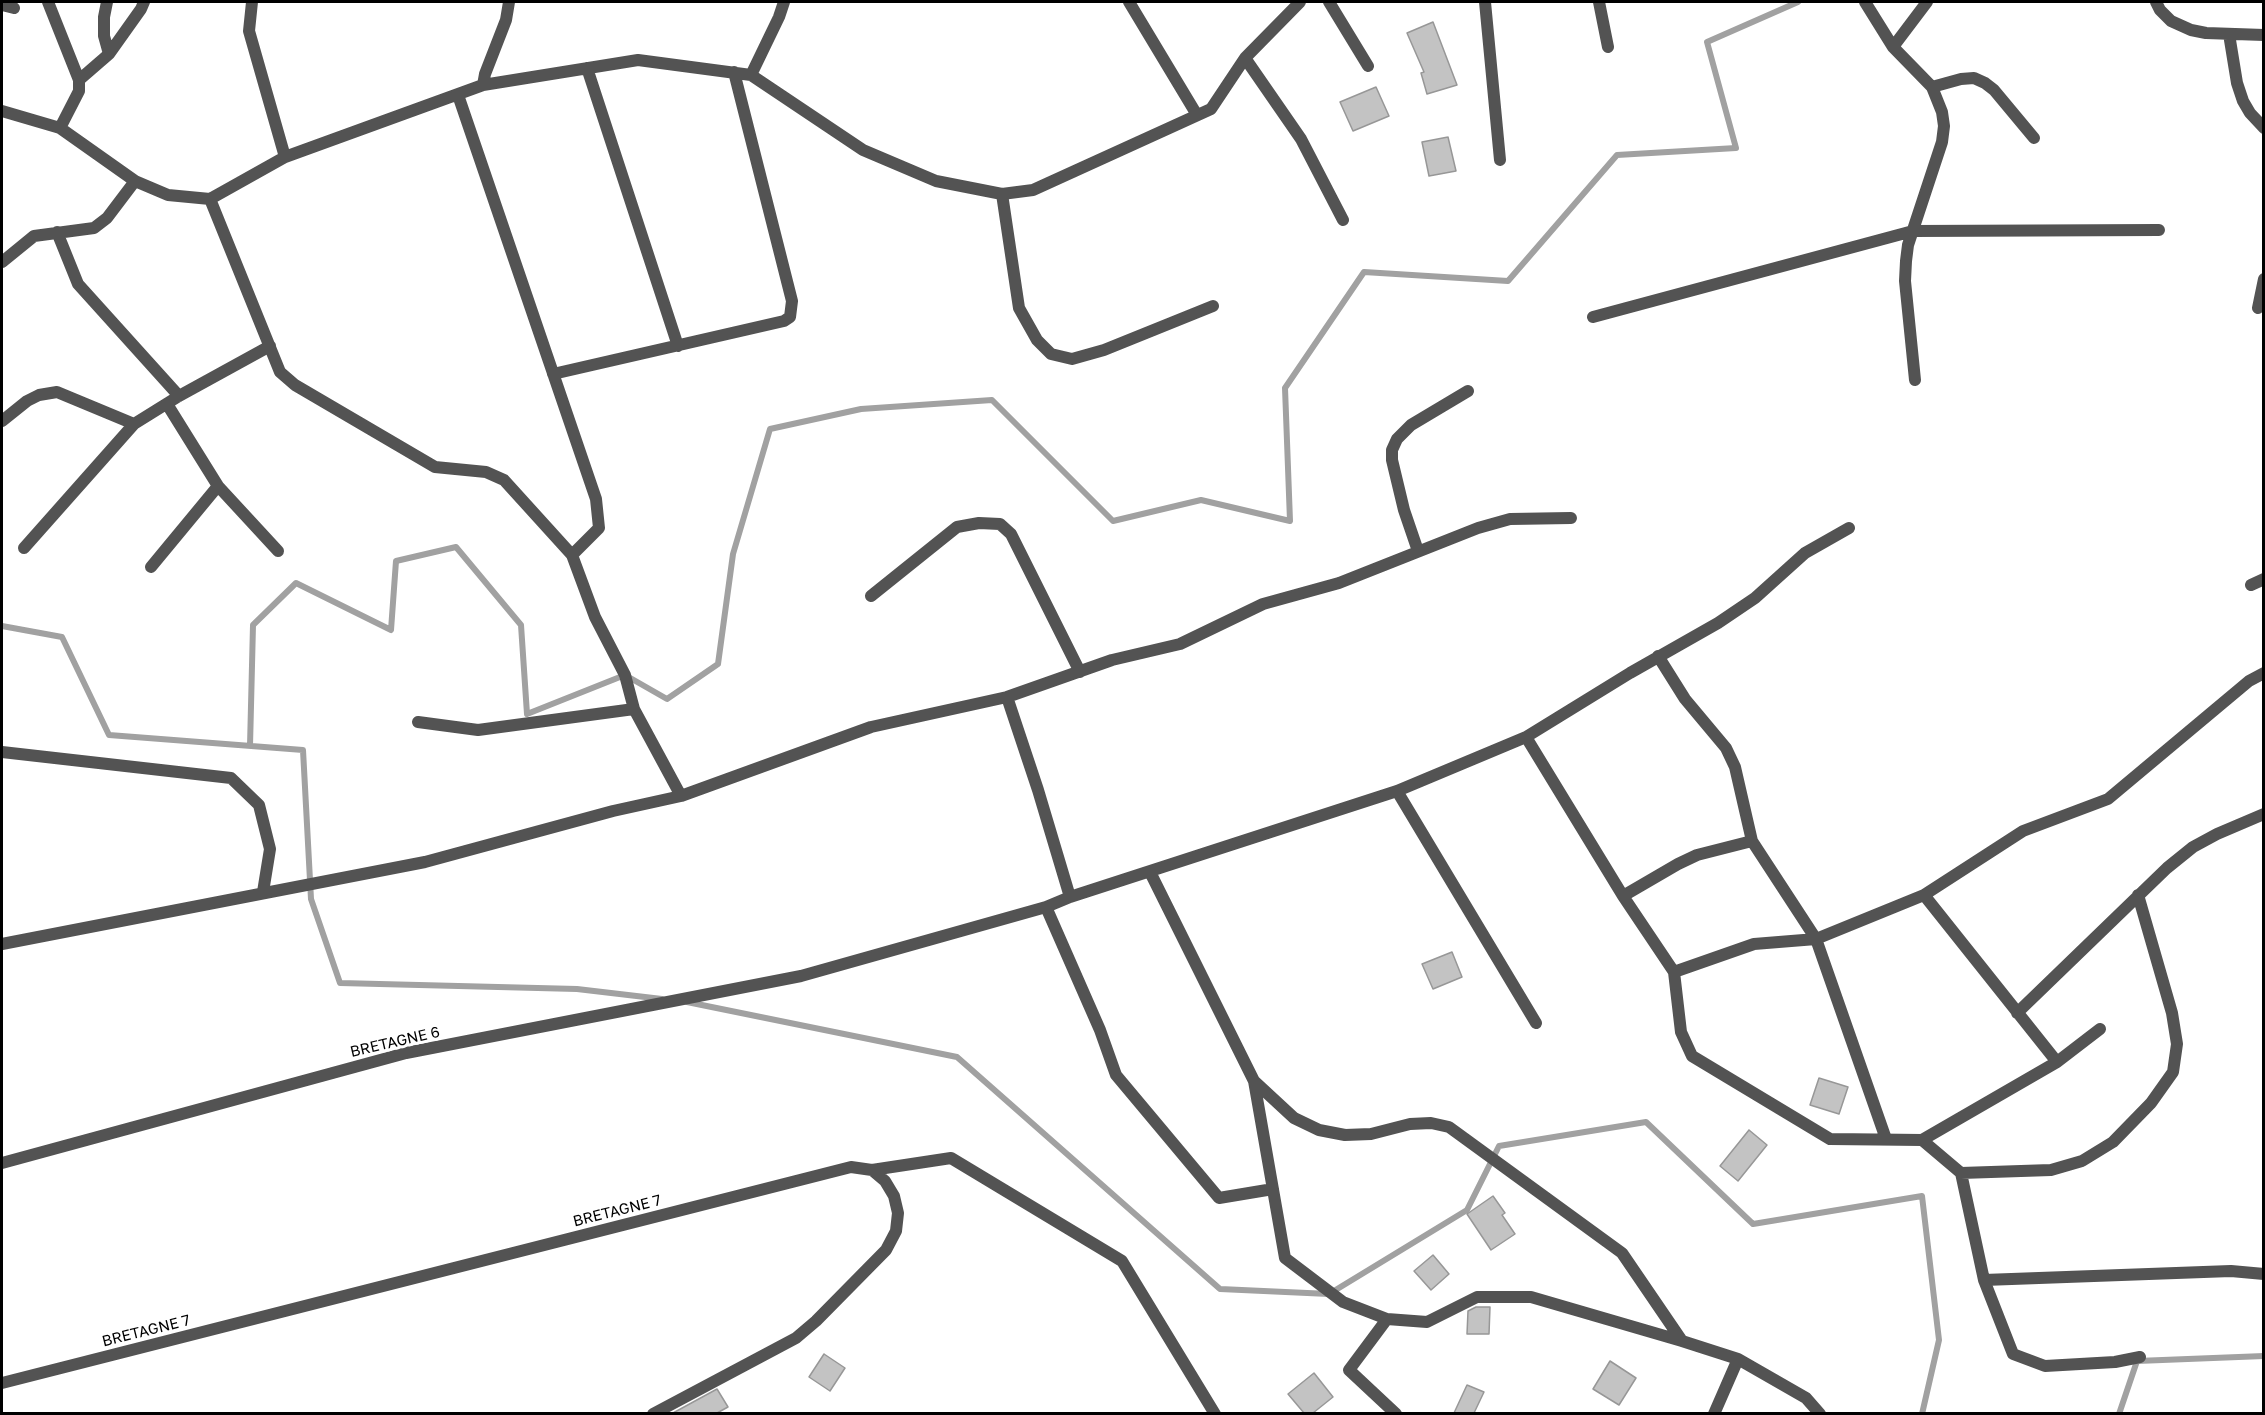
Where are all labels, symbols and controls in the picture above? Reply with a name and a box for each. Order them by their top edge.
street label: BRETAGNE 6 [348,1023,442,1061]
street label: BRETAGNE 7 [571,1191,663,1231]
street label: BRETAGNE 7 [100,1311,192,1351]

